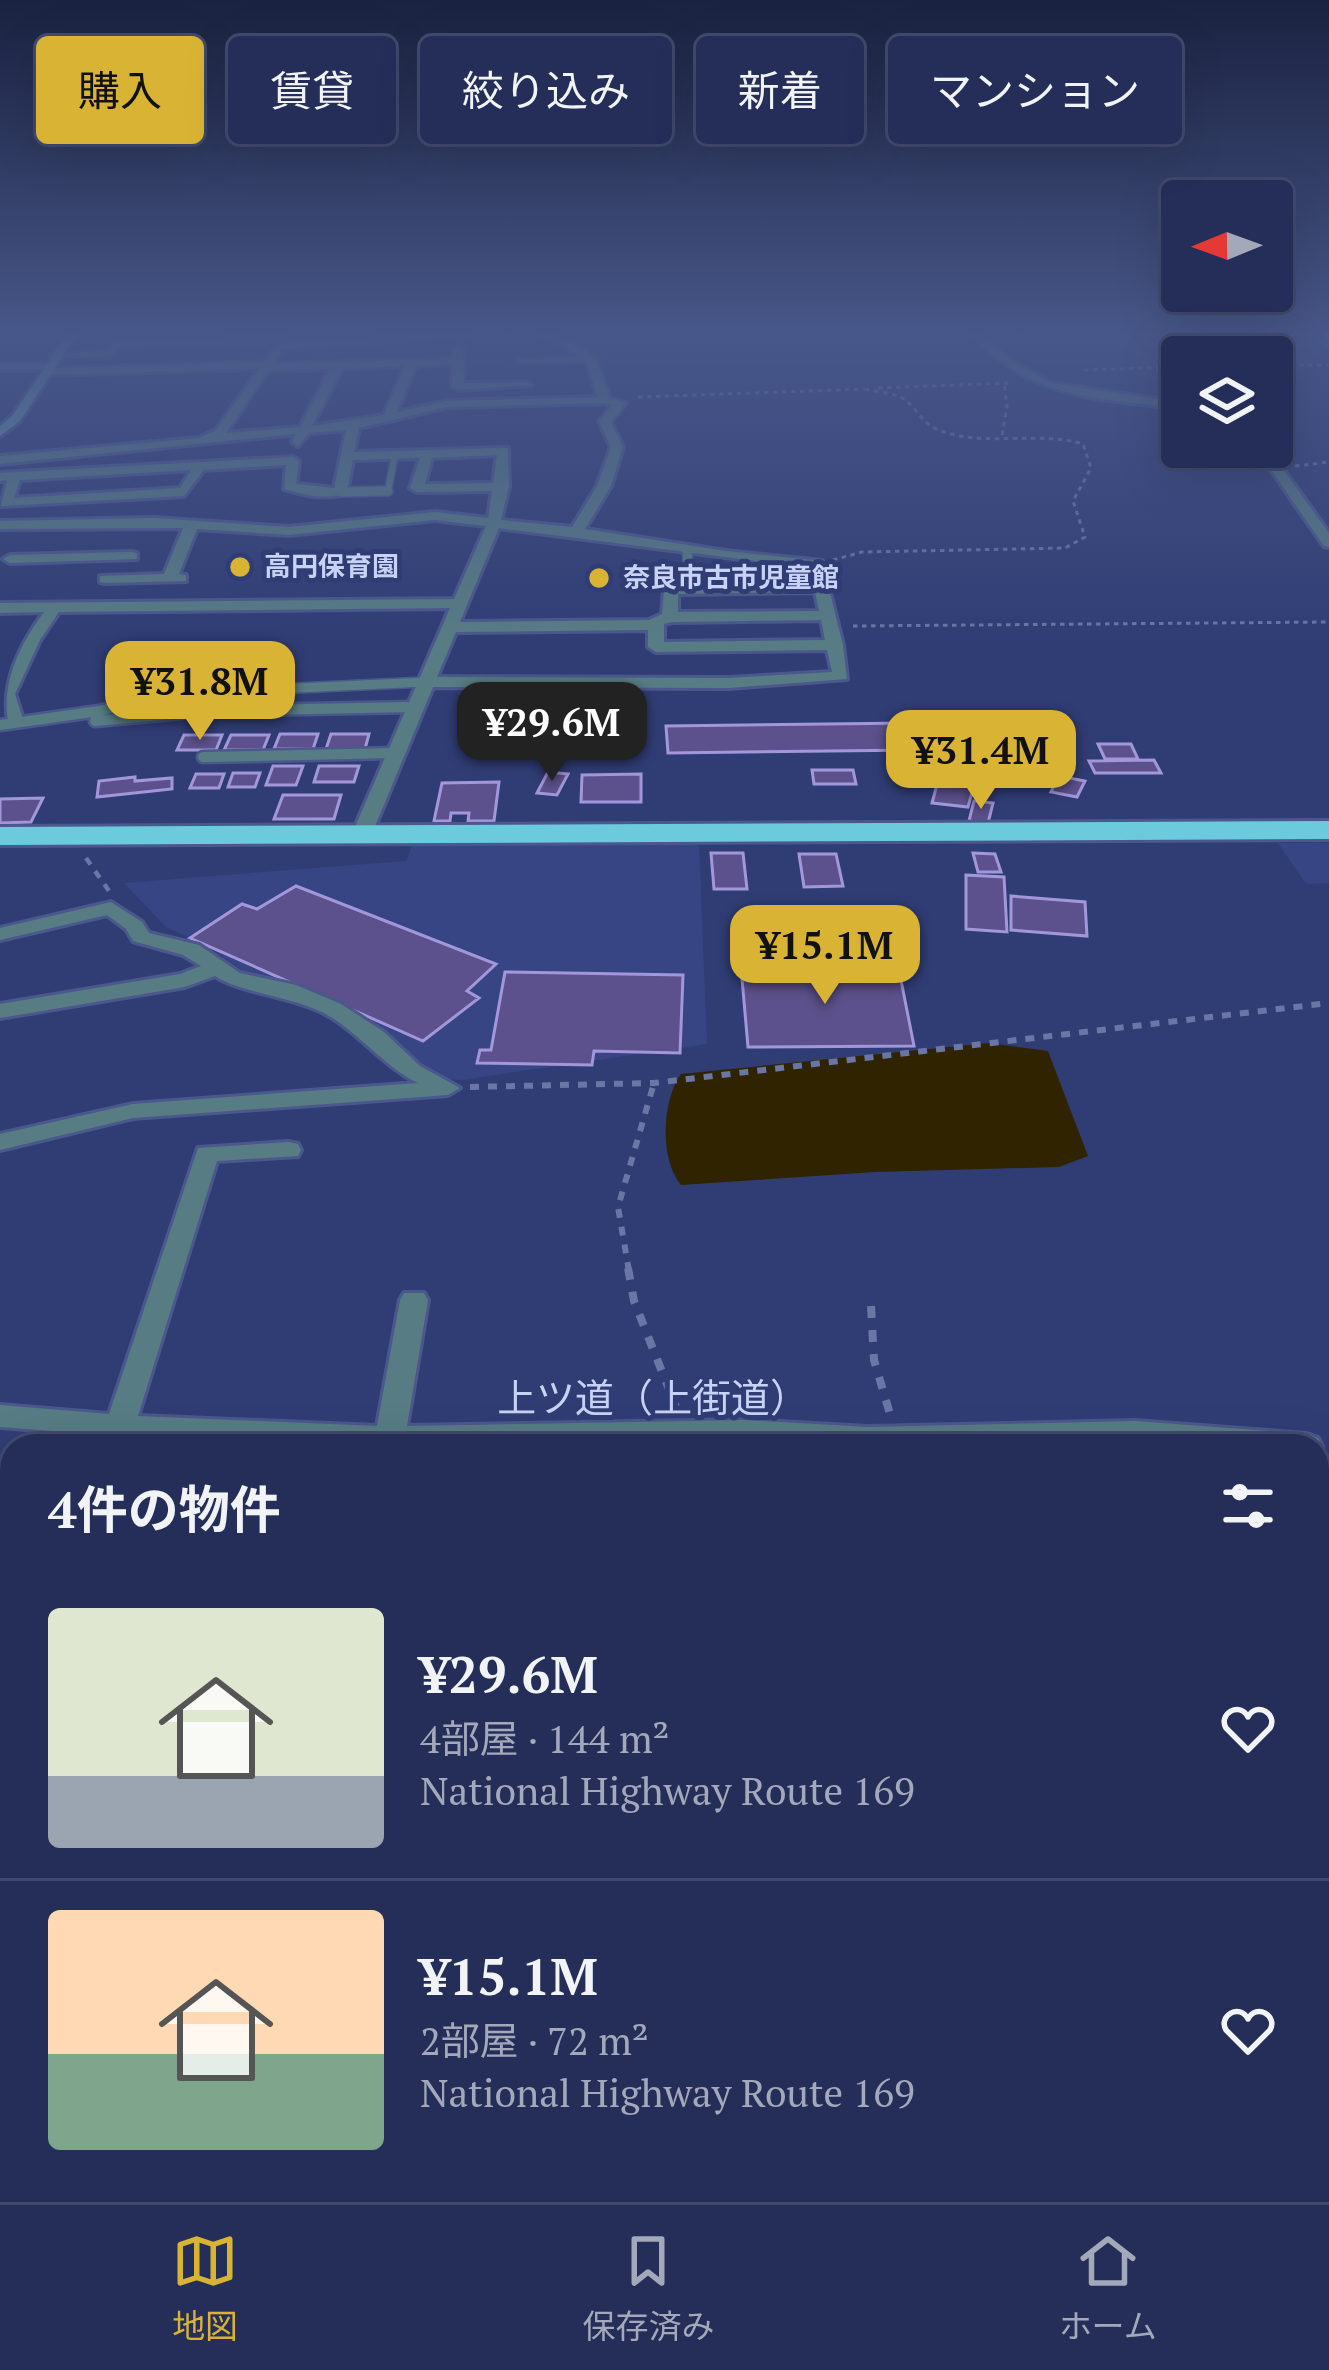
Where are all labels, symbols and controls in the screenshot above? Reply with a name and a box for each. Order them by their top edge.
chip: 購入 [36,36,204,144]
chip: 賃貸 [228,36,396,144]
chip: 絞り込み [420,36,672,144]
chip: 新着 [696,36,864,144]
chip: マンション [888,36,1182,144]
north arrow [1161,180,1293,312]
map controls [1161,180,1293,468]
button: layers [1161,336,1293,468]
place label: 高円保育園 [264,548,399,584]
marker: 高円保育園 [227,554,253,580]
place label: 奈良市古市児童館 [623,559,839,595]
marker: 奈良市古市児童館 [586,565,612,591]
pin: ¥31.8M [102,641,298,743]
text: ¥31.8M [132,654,268,706]
pin: ¥29.6M [454,682,650,784]
text: ¥29.6M [484,695,620,747]
pin: ¥31.4M [883,710,1079,812]
text: ¥31.4M [913,723,1049,775]
pin: ¥15.1M [727,905,923,1007]
text: ¥15.1M [757,918,893,970]
street label: 上ツ道（上街道） [497,1371,809,1423]
icon: filters [1215,1473,1281,1539]
text: 4件の物件 [48,1475,281,1543]
text: ¥29.6M [420,1640,598,1708]
icon: home [144,1656,288,1800]
icon: heart [1215,1695,1281,1761]
text: 4部屋 · 144 m² [420,1712,669,1764]
text: National Highway Route 169 [420,1764,915,1816]
text: ¥15.1M [420,1942,598,2010]
icon: home [144,1958,288,2102]
icon: heart [1215,1997,1281,2063]
text: 2部屋 · 72 m² [420,2014,649,2066]
text: National Highway Route 169 [420,2066,915,2118]
tab: 地図 [172,2228,238,2348]
tab: 保存済み [582,2228,714,2348]
tab: ホーム [1059,2228,1157,2348]

